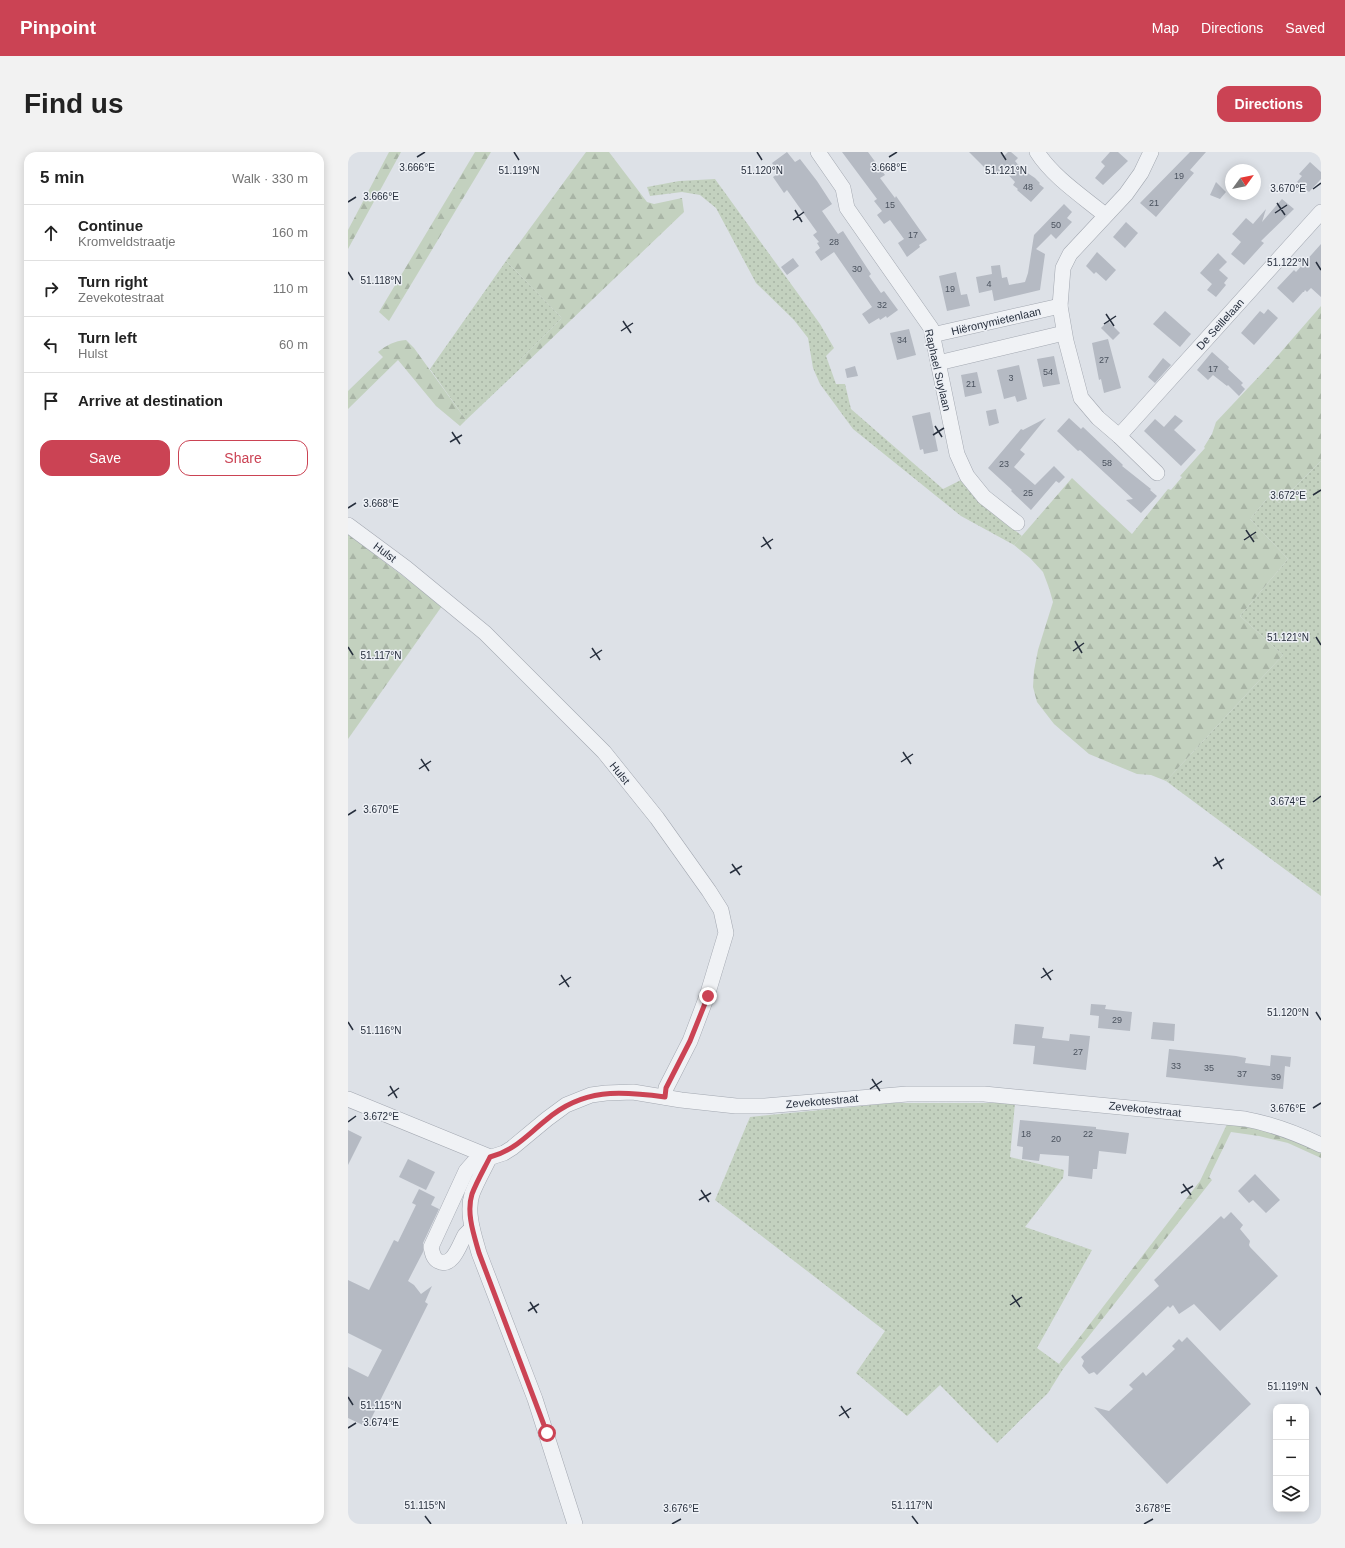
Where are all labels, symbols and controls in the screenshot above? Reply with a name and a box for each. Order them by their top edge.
text: Pinpoint [20,17,96,38]
text: Map [1152,20,1179,36]
text: Directions [1201,20,1263,36]
text: Saved [1285,20,1325,36]
button: Directions [1217,86,1321,122]
text: Find us [24,88,124,119]
text: 3.666°E [399,162,435,173]
text: 3.668°E [871,162,907,173]
north arrow [1225,164,1261,200]
text: 51.119°N [498,165,540,176]
text: 51.120°N [741,165,783,176]
text: 51.121°N [985,165,1027,176]
text: 5 min [40,168,84,187]
text: Walk · 330 m [232,171,308,186]
house number: 19 [1174,171,1184,181]
house number: 48 [1023,182,1033,192]
text: 3.670°E [1270,183,1306,194]
text: 3.666°E [363,191,399,202]
house number: 21 [1149,198,1159,208]
house number: 15 [885,200,895,210]
text: Continue [78,217,143,234]
house number: 50 [1051,220,1061,230]
icon: ahead [40,222,62,244]
text: 160 m [272,225,308,240]
house number: 17 [908,230,918,240]
text: Kromveldstraatje [78,234,176,249]
house number: 28 [829,237,839,247]
text: 51.122°N [1267,257,1309,268]
house number: 30 [852,264,862,274]
text: Turn right [78,273,148,290]
text: 51.118°N [360,275,402,286]
icon: right [40,278,62,300]
house number: 4 [986,279,992,289]
text: 110 m [273,281,308,296]
house number: 19 [945,284,955,294]
text: Zevekotestraat [78,290,164,305]
street label: De Seillelaan [1194,296,1246,352]
house number: 32 [877,300,887,310]
street label: Hiëronymietenlaan [950,305,1042,337]
street label: Raphael Suylaan [923,328,953,412]
text: Turn left [78,329,137,346]
icon: left [40,334,62,356]
house number: 34 [897,335,907,345]
text: 60 m [279,337,308,352]
text: Hulst [78,346,108,361]
house number: 27 [1099,355,1109,365]
house number: 17 [1208,364,1218,374]
house number: 54 [1043,367,1053,377]
house number: 3 [1008,373,1014,383]
house number: 21 [966,379,976,389]
icon: arrive [40,390,62,412]
text: Arrive at destination [78,392,223,409]
button: Save [40,440,170,476]
button: Share [178,440,308,476]
house number: 58 [1102,458,1112,468]
house number: 23 [999,459,1009,469]
house number: 25 [1023,488,1033,498]
text: 3.672°E [1270,490,1306,501]
text: 3.668°E [363,498,399,509]
street label: Hulst [371,540,399,564]
text: 51.121°N [1267,632,1309,643]
text: 51.117°N [360,650,402,661]
street label: Hulst [607,759,633,787]
text: 3.674°E [1270,796,1306,807]
text: 3.670°E [363,804,399,815]
route end [699,987,717,1005]
text: 51.120°N [1267,1007,1309,1018]
house number: 29 [1112,1015,1122,1025]
text: 51.116°N [360,1025,402,1036]
house number: 27 [1073,1047,1083,1057]
house number: 33 [1171,1061,1181,1071]
house number: 35 [1204,1063,1214,1073]
house number: 37 [1237,1069,1247,1079]
house number: 39 [1271,1072,1281,1082]
street label: Zevekotestraat [785,1092,859,1110]
street label: Zevekotestraat [1108,1099,1182,1119]
text: 3.676°E [1270,1103,1306,1114]
text: 3.672°E [363,1111,399,1122]
house number: 18 [1021,1129,1031,1139]
house number: 22 [1083,1129,1093,1139]
house number: 20 [1051,1134,1061,1144]
text: 51.119°N [1267,1381,1309,1392]
text: 51.115°N [360,1400,402,1411]
map controls [1273,1404,1309,1512]
button: + [1273,1404,1309,1440]
text: 3.674°E [363,1417,399,1428]
route start [538,1424,556,1442]
button: − [1273,1440,1309,1476]
button: layers [1273,1476,1309,1512]
text: 51.115°N [404,1500,446,1511]
text: 51.117°N [891,1500,933,1511]
text: 3.676°E [663,1503,699,1514]
text: 3.678°E [1135,1503,1171,1514]

